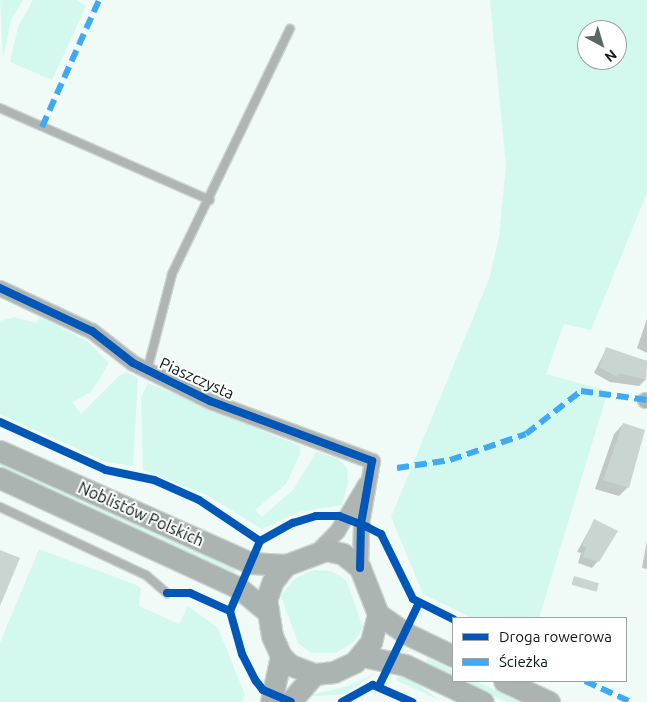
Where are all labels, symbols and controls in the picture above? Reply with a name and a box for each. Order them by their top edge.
north arrow [577,20,627,70]
text: N [602,46,620,65]
street label: Piaszczysta [157,353,237,403]
street label: Noblistów Polskich [75,478,207,550]
legend [452,617,627,682]
text: Droga rowerowa [499,628,612,645]
text: Ścieżka [499,653,548,670]

